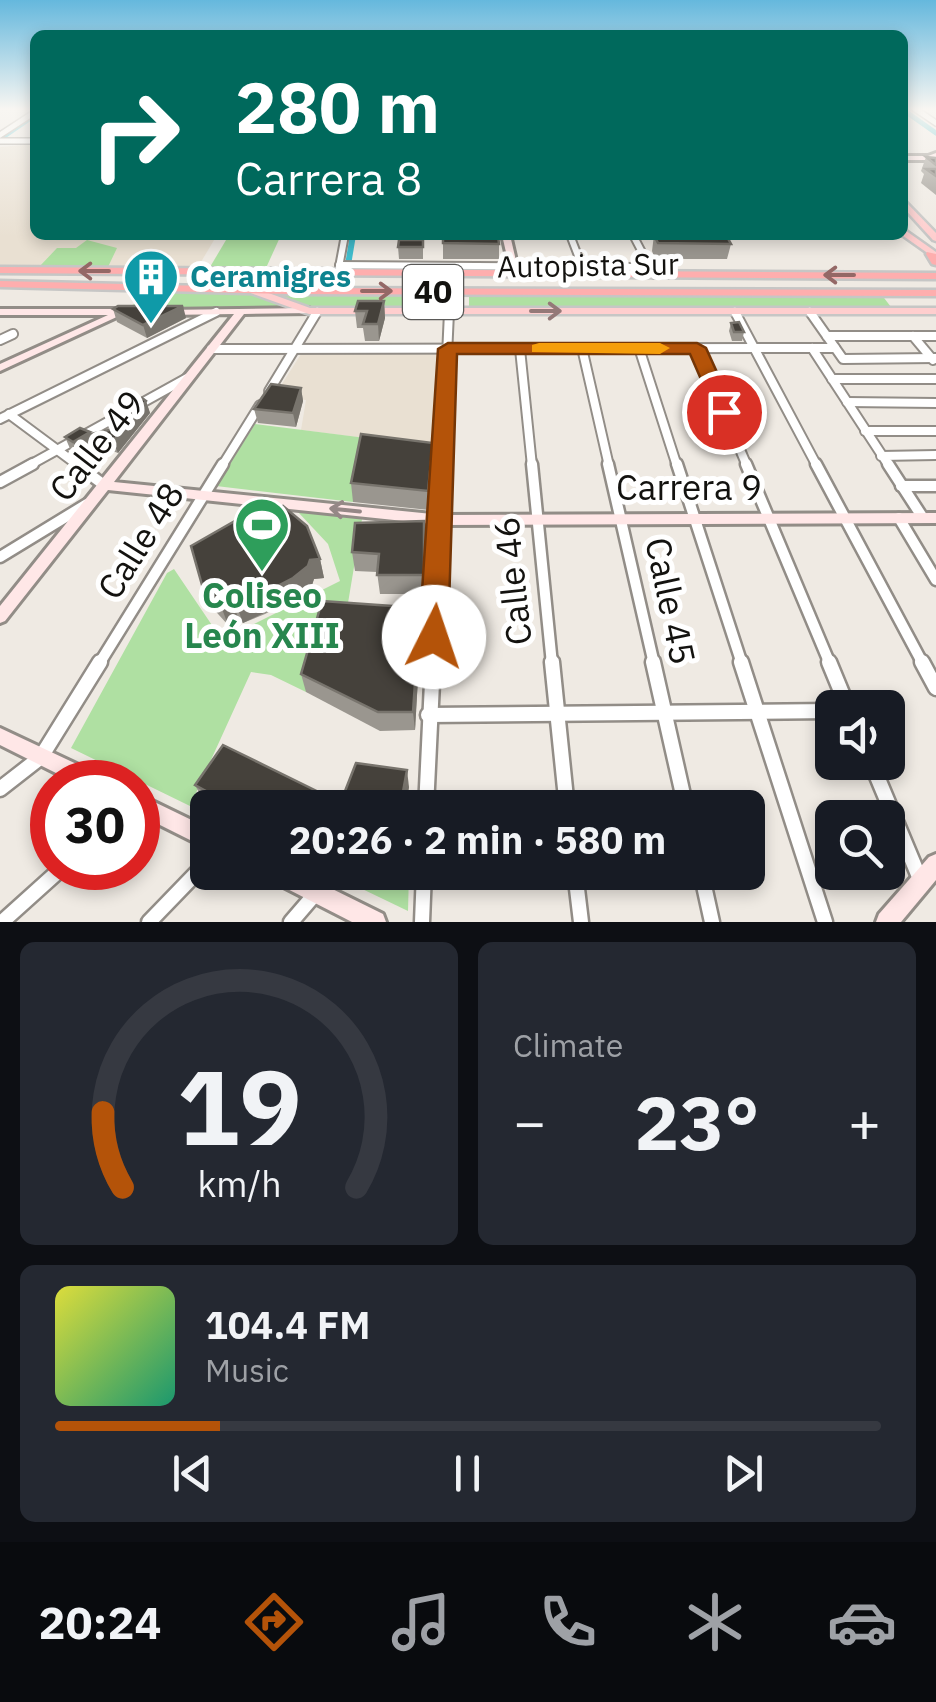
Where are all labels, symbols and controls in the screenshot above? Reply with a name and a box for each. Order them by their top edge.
text: 280 m [235,61,440,152]
icon: right [70,70,200,200]
text: Carrera 8 [235,149,422,207]
street label: Autopista Sur [497,243,679,286]
building icon: Ceramigres [121,247,181,326]
place label: Ceramigres [190,256,351,295]
one-way arrow [78,262,110,280]
road number: 40 [403,265,463,319]
one-way arrow [823,266,856,284]
one-way arrow [360,282,393,300]
one-way arrow [530,302,562,320]
pin [682,370,767,455]
street label: Calle 49 [38,380,154,510]
icon: arrive [697,385,752,440]
street label: Carrera 9 [616,464,762,510]
street label: Calle 48 [87,474,194,607]
sports icon: Coliseo León XIII [232,495,292,574]
one-way arrow [329,500,361,519]
street label: Calle 46 [482,515,542,648]
street label: Calle 45 [635,533,707,669]
place label: Coliseo León XIII [184,572,340,658]
position arrow [382,585,486,689]
map controls [815,690,905,890]
button: sound [815,690,905,780]
speed limit sign: 30 [30,760,160,890]
button: search [815,800,905,890]
text: 20:26 · 2 min · 580 m [289,815,666,864]
text: Climate [513,1024,623,1066]
text: 19 [177,1038,301,1174]
text: 23° [634,1073,760,1171]
text: − [513,1086,546,1157]
text: + [848,1086,881,1157]
text: km/h [197,1160,281,1207]
text: 104.4 FM [205,1300,370,1349]
text: Music [205,1349,289,1391]
icon: previous [165,1446,220,1501]
icon: pause [440,1446,495,1501]
icon: next [716,1446,771,1501]
icon: directions [239,1587,309,1657]
icon: music [386,1587,456,1657]
icon: phone [533,1587,603,1657]
icon: climate [680,1587,750,1657]
icon: car [827,1587,897,1657]
text: 20:24 [39,1593,161,1651]

